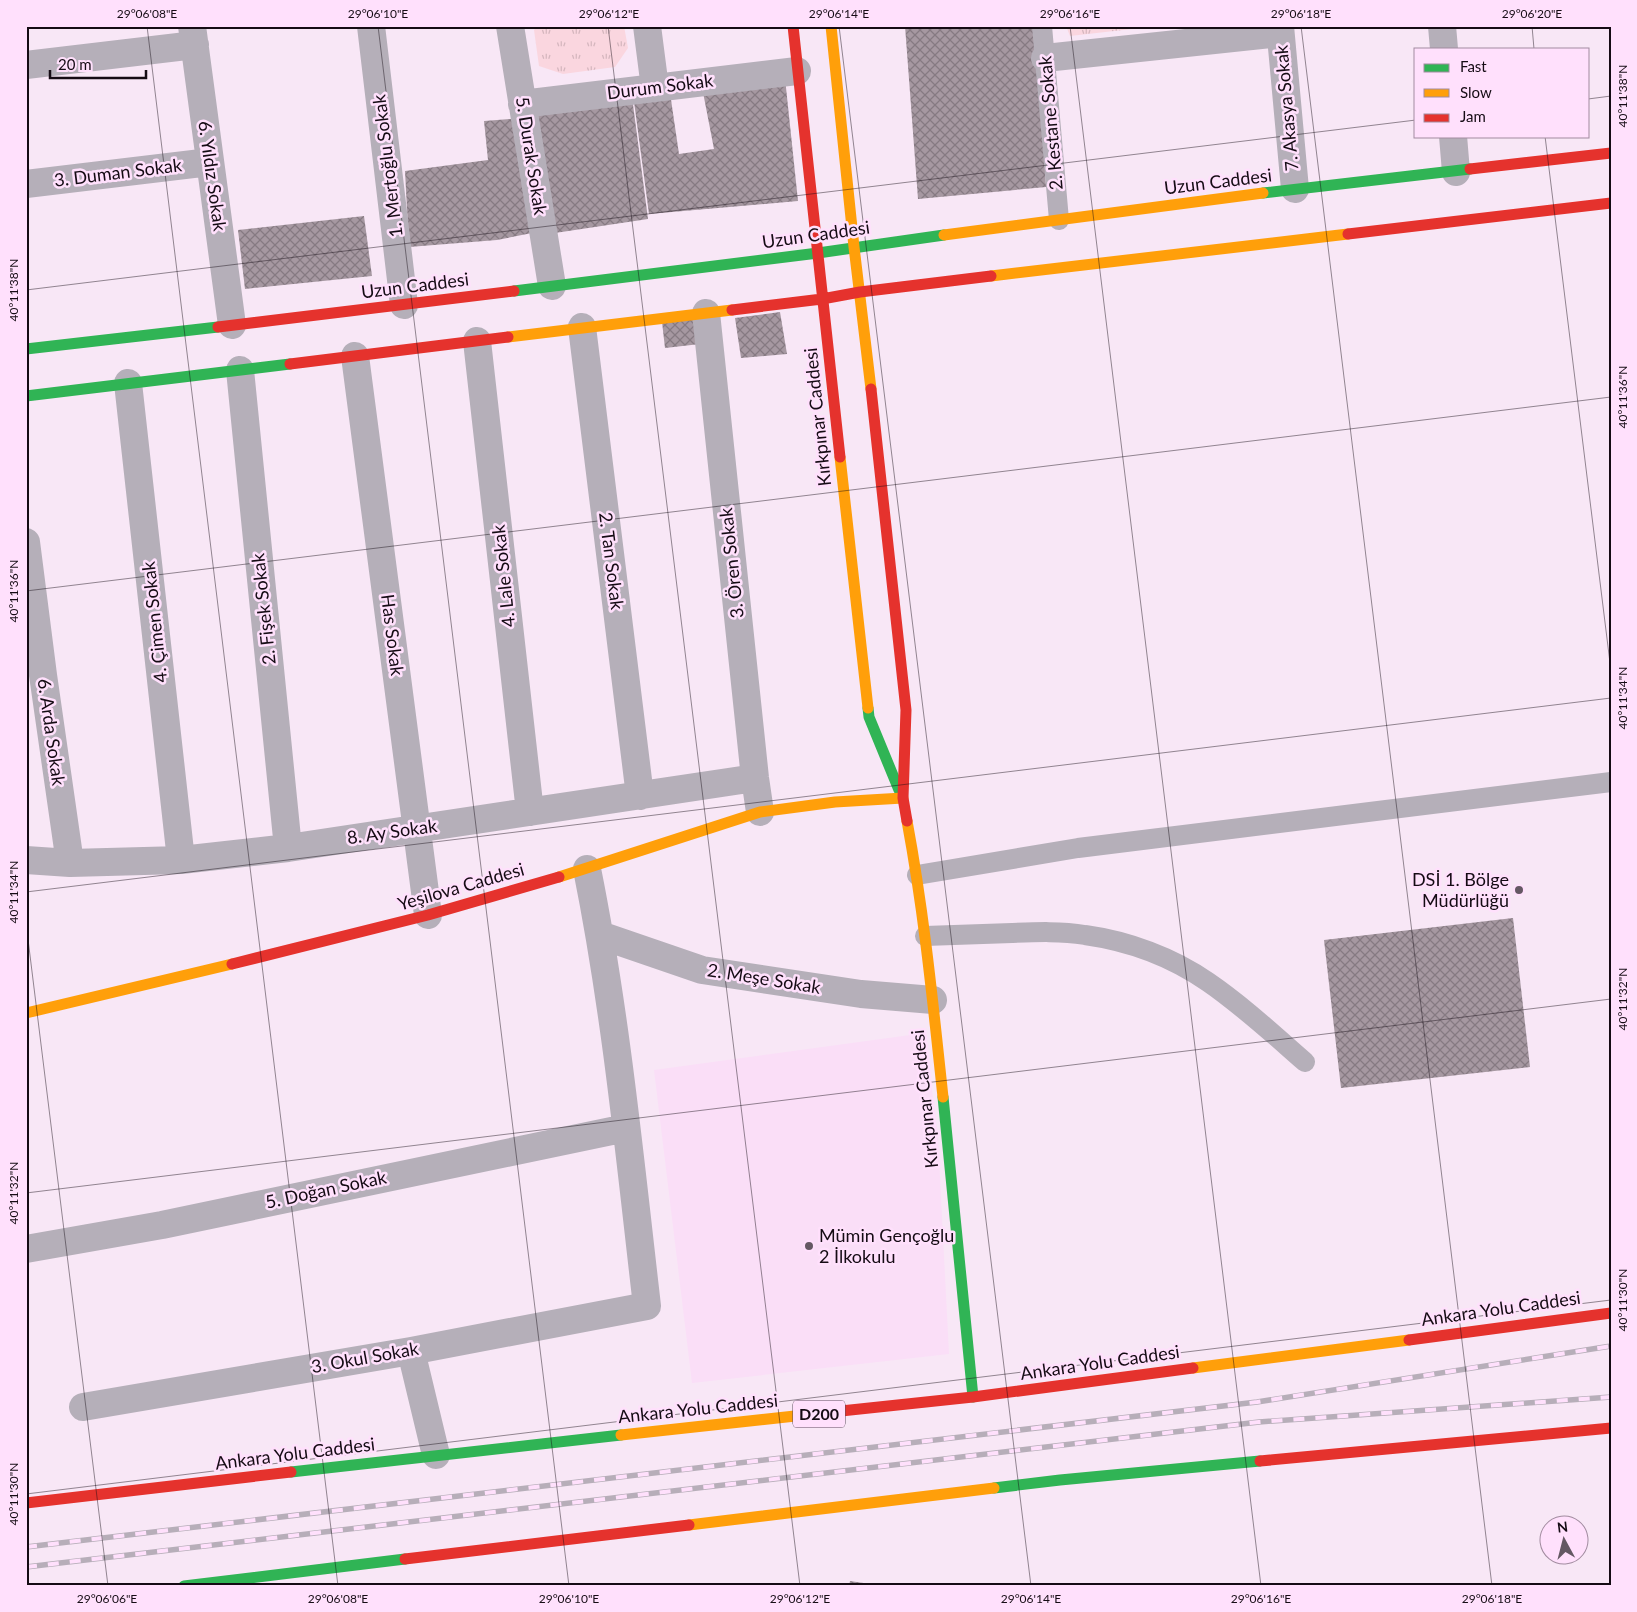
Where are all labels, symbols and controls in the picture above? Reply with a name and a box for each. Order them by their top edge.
text: 29°06'08"E [117,6,177,21]
text: 29°06'10"E [348,6,408,21]
text: 29°06'12"E [579,6,639,21]
text: 29°06'14"E [809,6,869,21]
text: 29°06'16"E [1040,6,1100,21]
text: 29°06'18"E [1271,6,1331,21]
text: 29°06'20"E [1502,6,1562,21]
street label: 7. Akasya Sokak [1269,43,1302,172]
scale bar [50,48,146,80]
legend [1414,48,1590,138]
street label: 2. Kestane Sokak [1033,54,1067,191]
text: 20 m [58,55,92,73]
text: Fast [1460,57,1487,75]
text: 40°11'38"N [1615,65,1630,127]
street label: Durum Sokak [606,68,715,103]
text: Slow [1460,83,1492,101]
street label: 1. Mertoğlu Sokak [367,93,407,239]
street label: 5. Durak Sokak [512,95,552,217]
text: Jam [1460,107,1486,125]
street label: 6. Yıldız Sokak [194,119,232,233]
street label: 3. Duman Sokak [53,153,184,191]
street label: Uzun Caddesi [1163,163,1273,199]
street label: Uzun Caddesi [761,216,871,252]
text: 40°11'38"N [6,259,21,321]
street label: Uzun Caddesi [360,267,470,303]
street label: Kırkpınar Caddesi [799,347,835,487]
text: 40°11'36"N [1615,366,1630,428]
street label: 3. Ören Sokak [714,506,748,619]
street label: 2. Tan Sokak [595,511,629,612]
street label: 4. Lale Sokak [487,523,519,628]
street label: 2. Fişek Sokak [246,551,280,666]
text: 40°11'36"N [6,560,21,622]
street label: 4. Çimen Sokak [137,560,171,684]
street label: Has Sokak [377,593,409,678]
text: 40°11'34"N [1615,667,1630,729]
street label: 6. Arda Sokak [34,677,71,788]
street label: 8. Ay Sokak [345,814,439,848]
street label: Yeşilova Caddesi [395,857,526,915]
text: 40°11'34"N [6,861,21,923]
place label: DSİ 1. Bölge Müdürlüğü [1412,868,1509,911]
marker: DSİ 1. Bölge Müdürlüğü [1513,884,1525,896]
street label: 2. Meşe Sokak [706,958,823,998]
text: 40°11'32"N [1615,968,1630,1030]
street label: Kırkpınar Caddesi [906,1029,942,1169]
text: 40°11'32"N [6,1162,21,1224]
street label: 5. Doğan Sokak [263,1165,389,1213]
place label: Mümin Gençoğlu 2 İlkokulu [819,1224,954,1267]
marker: Mümin Gençoğlu 2 İlkokulu [803,1240,815,1252]
text: 40°11'30"N [1615,1269,1630,1331]
street label: Ankara Yolu Caddesi [1420,1286,1582,1330]
street label: 3. Okul Sokak [309,1337,421,1377]
street label: Ankara Yolu Caddesi [1019,1340,1181,1384]
street label: Ankara Yolu Caddesi [617,1389,779,1427]
road number: D200 [793,1400,845,1428]
street label: Ankara Yolu Caddesi [214,1432,376,1474]
text: 40°11'30"N [6,1463,21,1525]
north arrow [1540,1514,1590,1564]
text: N [1556,1518,1569,1536]
text: 29°06'06"E [77,1591,137,1606]
text: 29°06'08"E [308,1591,368,1606]
text: 29°06'10"E [539,1591,599,1606]
text: 29°06'12"E [770,1591,830,1606]
text: 29°06'14"E [1001,1591,1061,1606]
text: 29°06'16"E [1231,1591,1291,1606]
text: 29°06'18"E [1462,1591,1522,1606]

